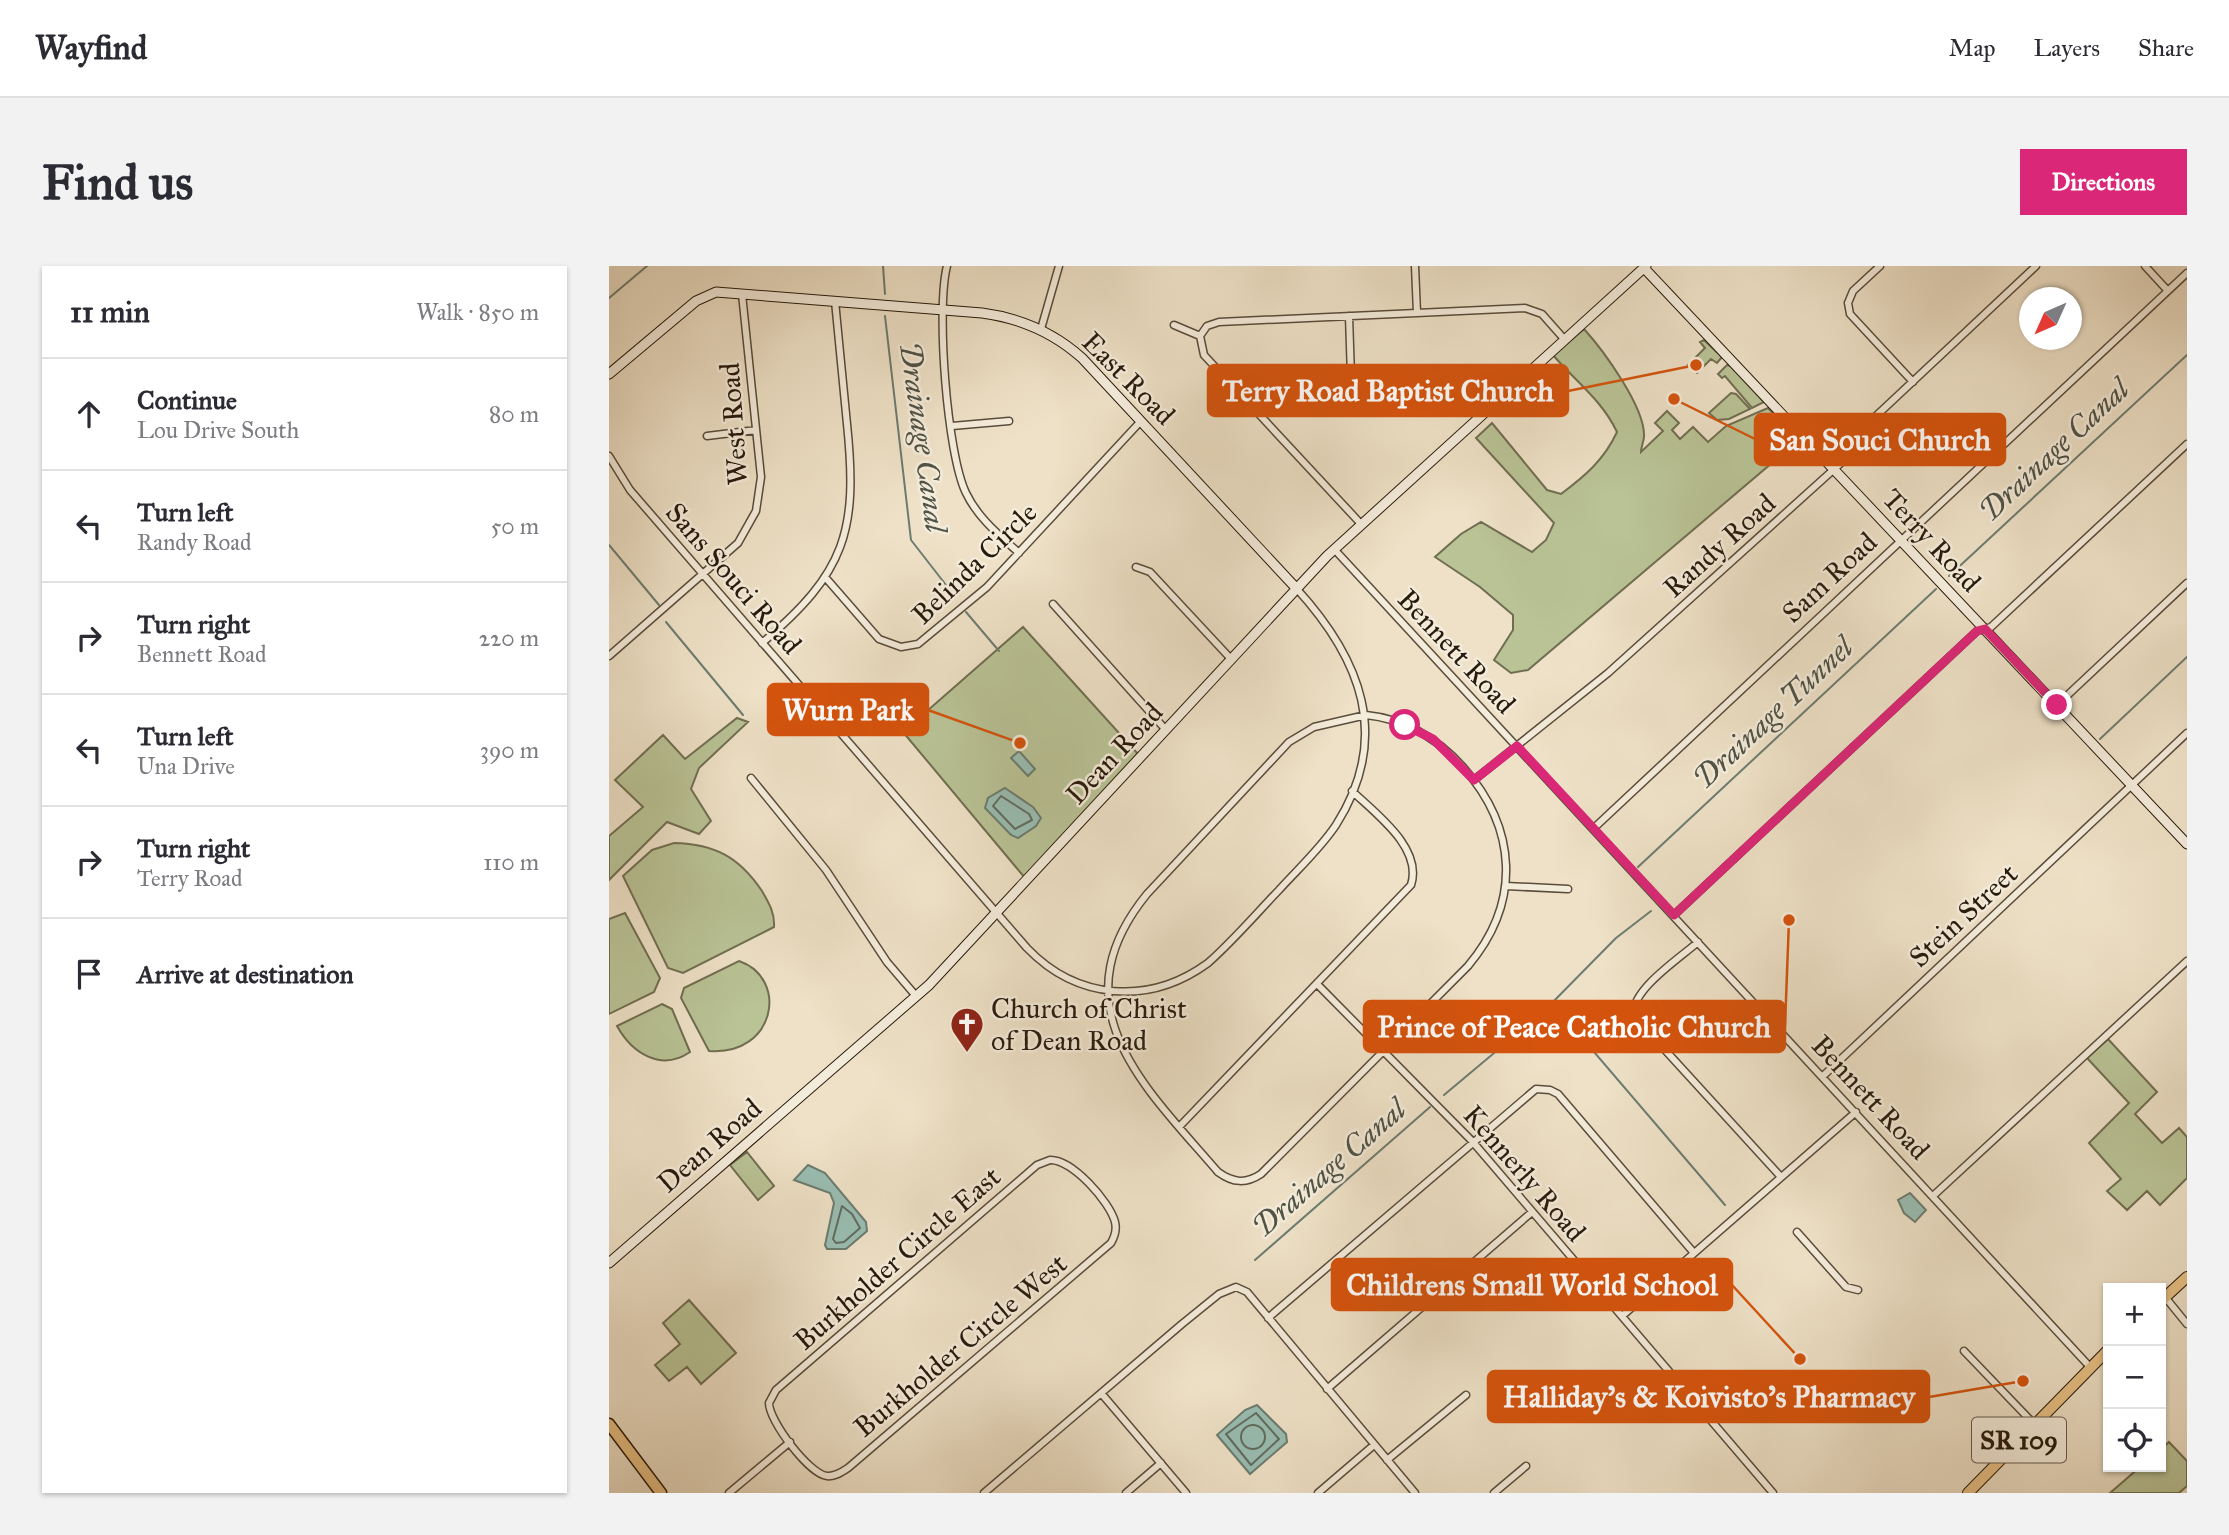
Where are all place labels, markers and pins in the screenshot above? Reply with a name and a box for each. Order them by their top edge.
callout: Terry Road Baptist Church [1208,365,1568,416]
callout: San Souci Church [1755,414,2005,465]
callout: Wurn Park [768,684,928,735]
place label: Church of Christ of Dean Road [991,991,1187,1058]
callout: Prince of Peace Catholic Church [1364,1001,1785,1052]
church icon: Church of Christ of Dean Road [948,1005,986,1054]
callout: Childrens Small World School [1332,1259,1732,1310]
callout: Halliday's & Koivisto's Pharmacy [1488,1371,1929,1422]

